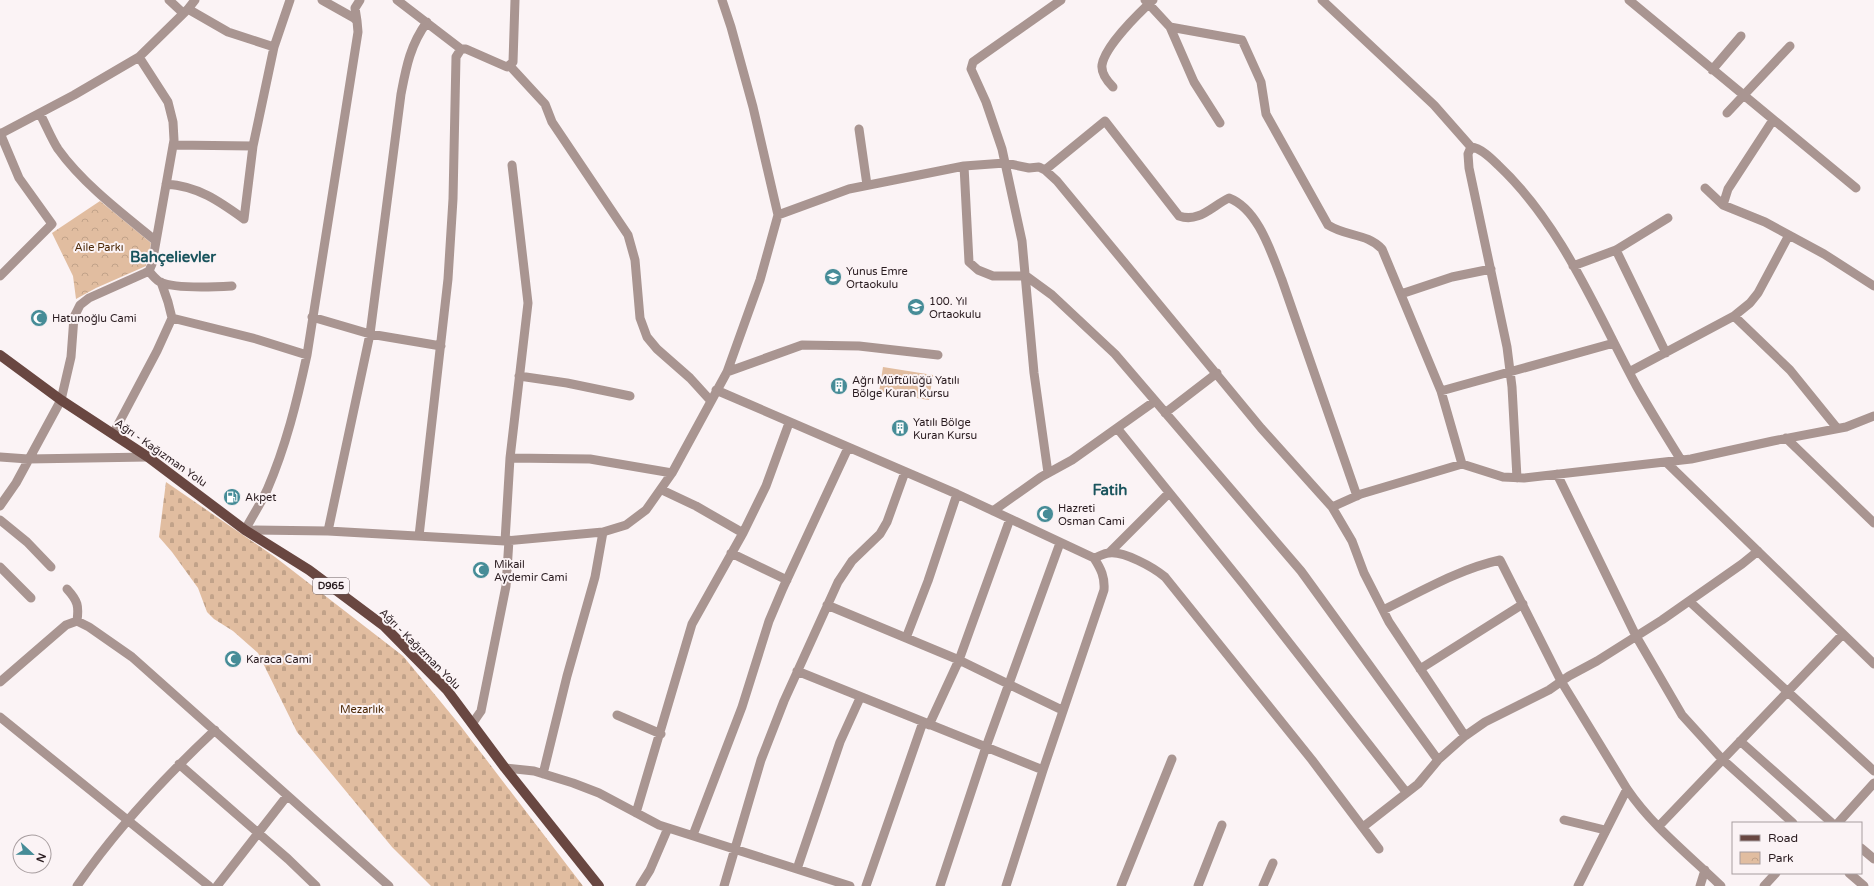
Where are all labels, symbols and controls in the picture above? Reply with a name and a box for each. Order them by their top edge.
park label: Aile Parkı [75,241,123,254]
district label: Bahçelievler [130,248,216,267]
place label: Yunus Emre Ortaokulu [846,265,908,291]
school or university icon: Yunus Emre Ortaokulu [823,267,843,287]
place label: 100. Yıl Ortaokulu [929,295,981,321]
school or university icon: 100. Yıl Ortaokulu [906,297,926,317]
mosque icon: Hatunoğlu Cami [29,308,49,328]
place label: Hatunoğlu Cami [52,312,137,325]
place label: Ağrı Müftülüğü Yatılı Bölge Kuran Kursu [852,374,960,400]
building icon: Ağrı Müftülüğü Yatılı Bölge Kuran Kursu [829,376,849,396]
street label: Ağrı - Kağızman Yolu [113,416,209,490]
place label: Yatılı Bölge Kuran Kursu [913,416,977,442]
building icon: Yatılı Bölge Kuran Kursu [890,418,910,438]
district label: Fatih [1093,481,1127,499]
fuel station icon: Akpet [222,487,242,507]
place label: Akpet [245,491,277,504]
place label: Hazreti Osman Cami [1058,502,1125,528]
mosque icon: Hazreti Osman Cami [1035,504,1055,524]
place label: Mikail Aydemir Cami [494,558,567,584]
mosque icon: Mikail Aydemir Cami [471,560,491,580]
road number: D965 [313,578,349,594]
street label: Ağrı - Kağızman Yolu [377,606,463,692]
mosque icon: Karaca Cami [223,649,243,669]
place label: Karaca Cami [246,653,312,666]
park label: Mezarlık [340,703,384,716]
legend [1732,822,1862,874]
text: Road [1768,831,1798,845]
north arrow [12,834,52,874]
text: N [33,851,48,864]
text: Park [1768,851,1794,865]

